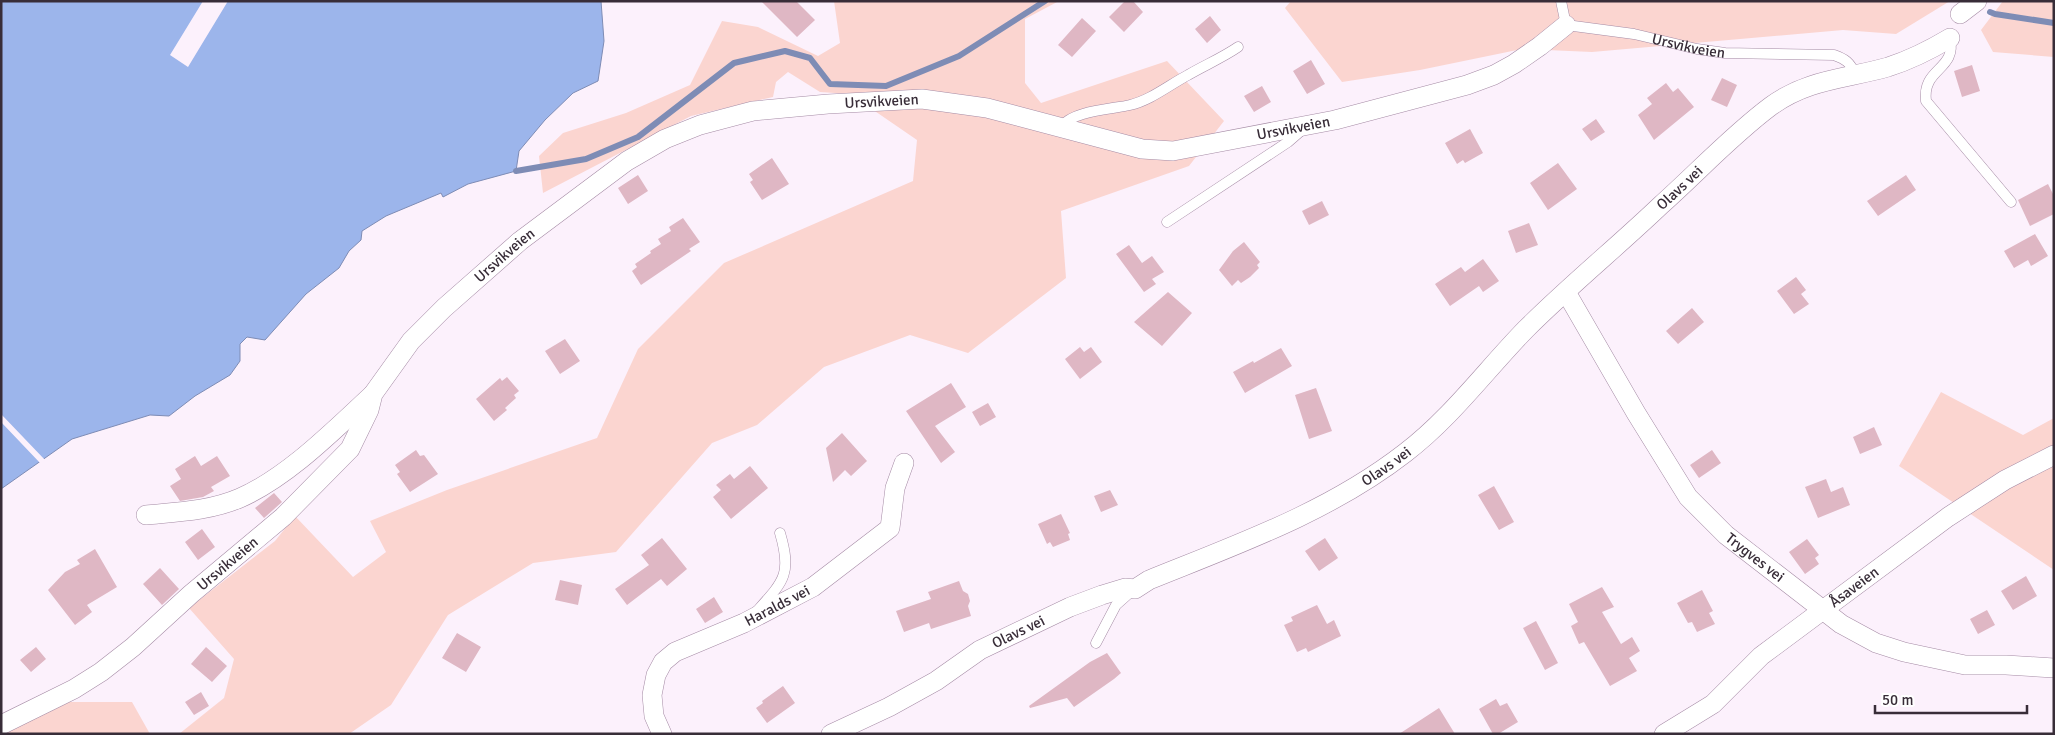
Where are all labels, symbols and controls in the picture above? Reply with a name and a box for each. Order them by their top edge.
street label: Ursvikveien [1650,30,1726,62]
street label: Ursvikveien [844,90,919,112]
street label: Ursvikveien [1255,112,1332,144]
street label: Olavs vei [1653,162,1706,214]
street label: Ursvikveien [470,224,538,286]
street label: Olavs vei [1358,443,1415,490]
street label: Trygves vei [1722,529,1788,586]
street label: Ursvikveien [193,533,262,594]
street label: Åsaveien [1826,563,1882,611]
street label: Haralds vei [742,581,813,630]
street label: Olavs vei [989,611,1048,652]
scale bar [1875,682,2028,714]
text: 50 m [1882,691,1913,709]

